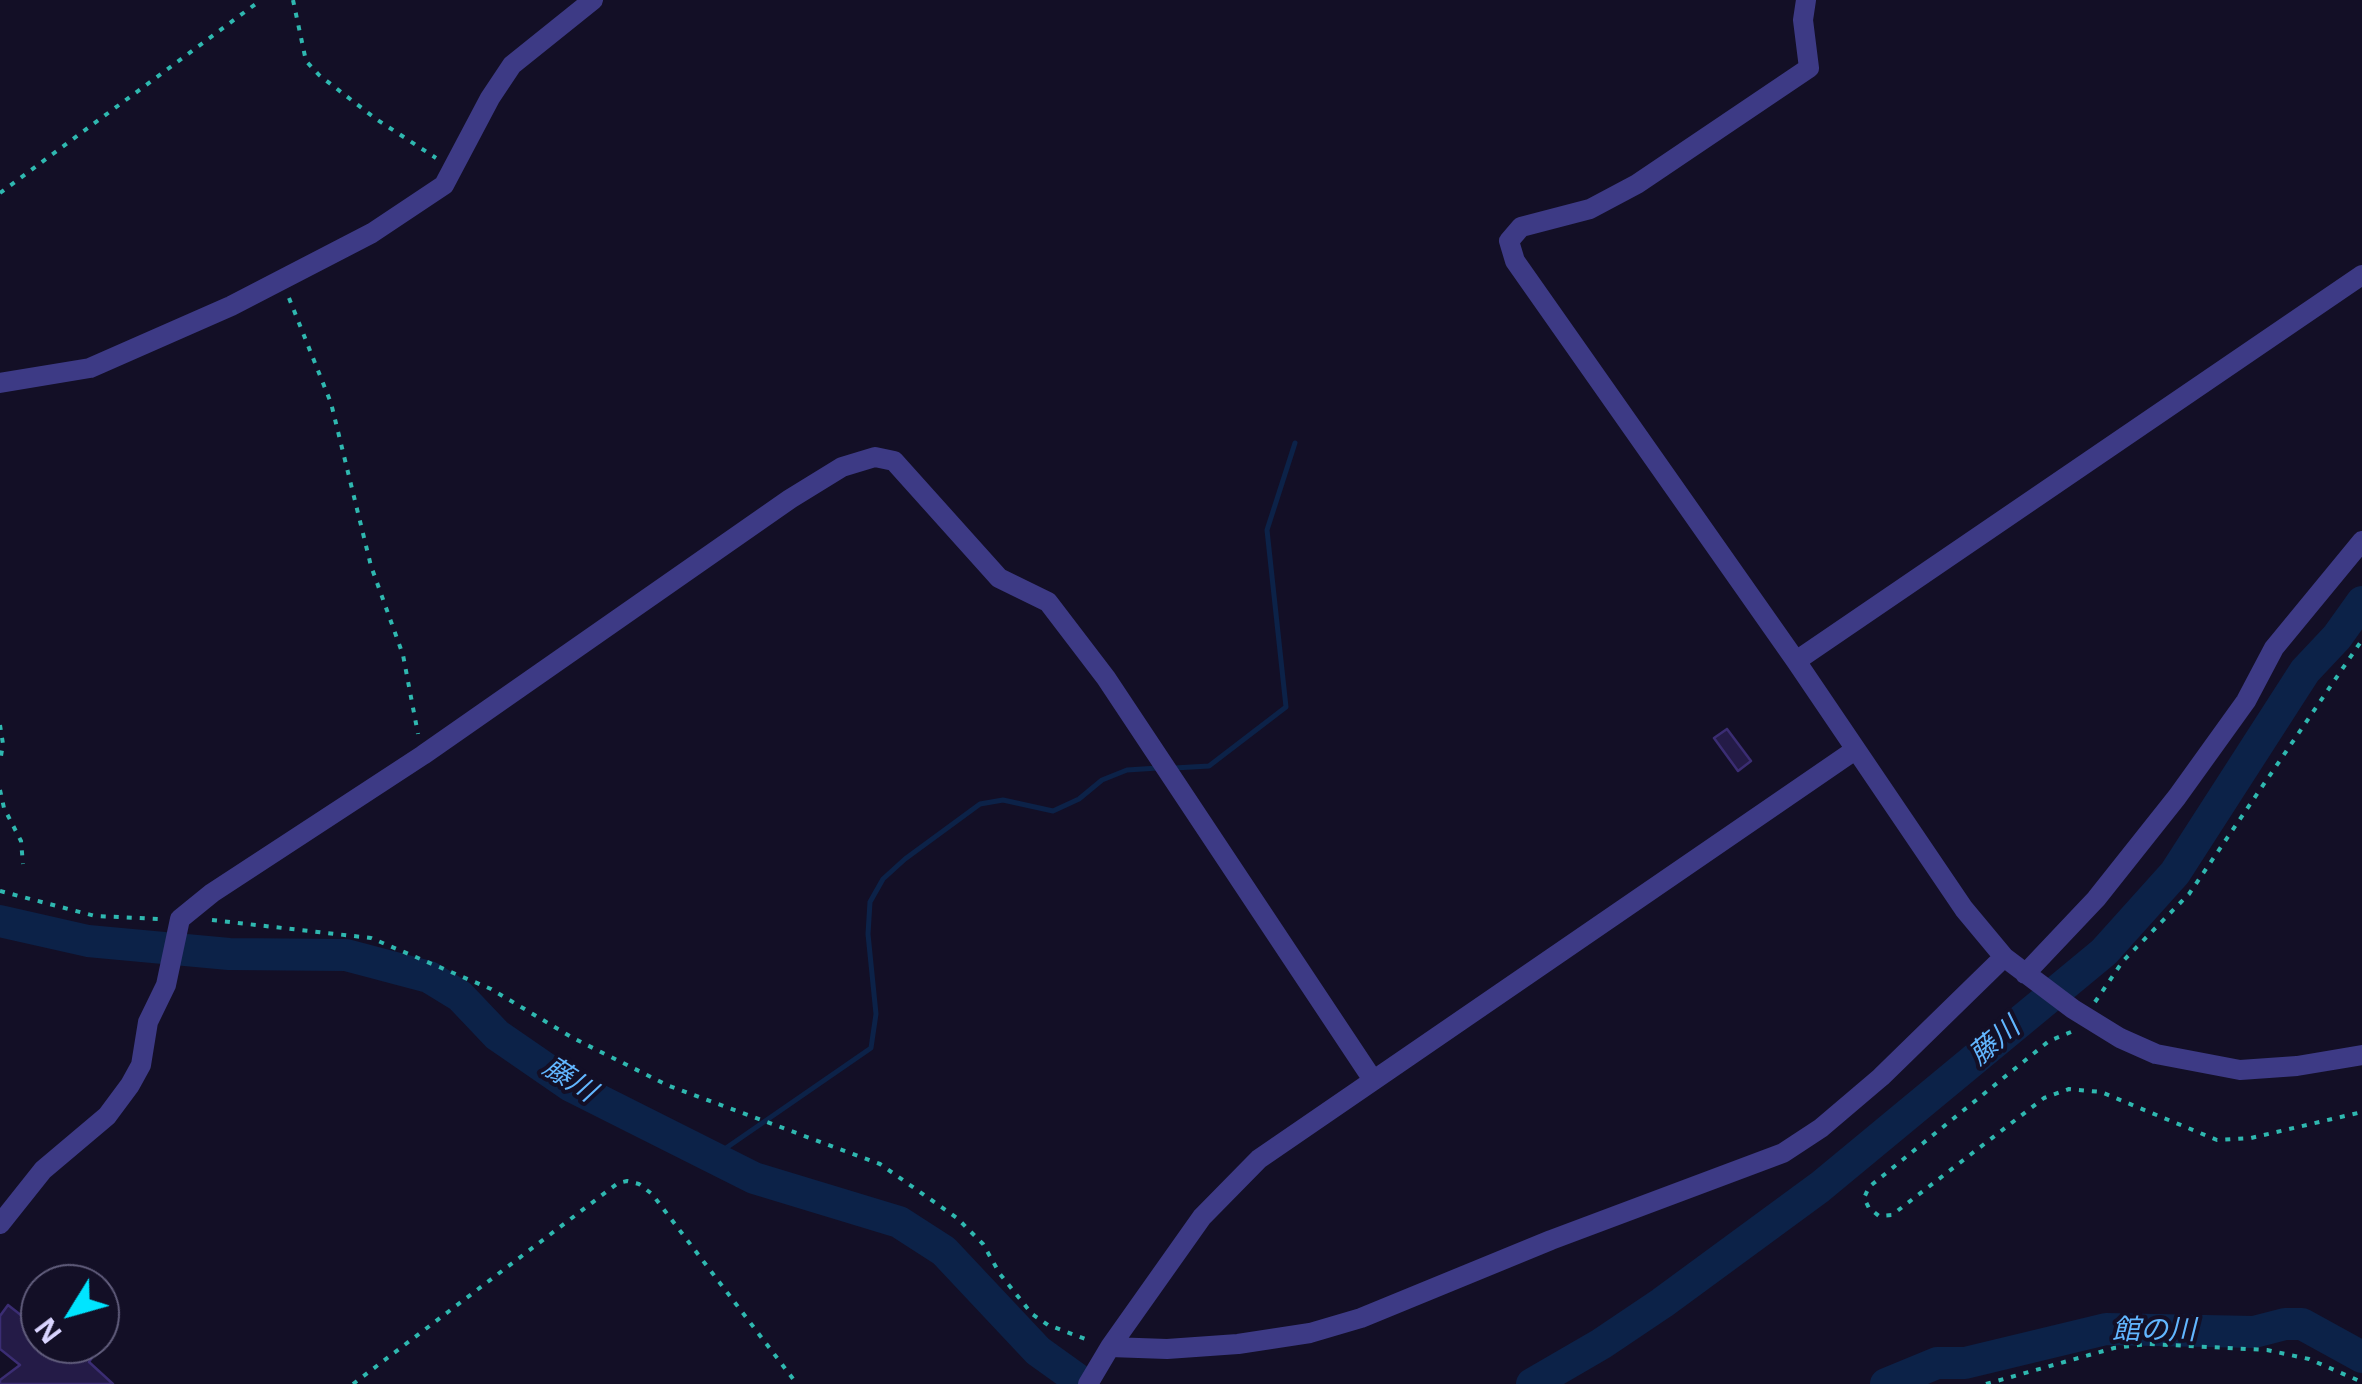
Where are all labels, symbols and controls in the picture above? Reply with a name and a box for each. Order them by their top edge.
water label: 藤川 [1963,1011,2027,1073]
water label: 藤川 [536,1051,602,1109]
north arrow [20,1264,120,1364]
text: N [26,1310,70,1351]
water label: 館の川 [2112,1314,2196,1348]

